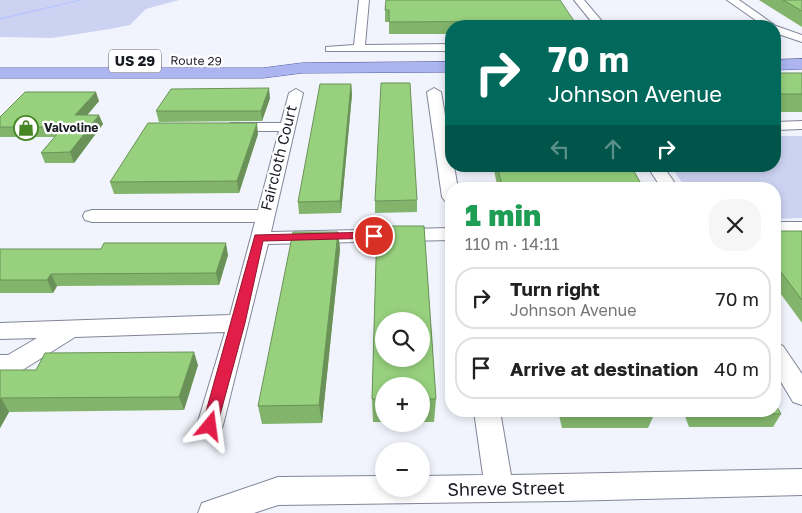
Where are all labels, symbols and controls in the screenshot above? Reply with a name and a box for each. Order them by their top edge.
text: 70 m [548,38,629,80]
icon: right [465,40,530,105]
road number: US 29 [109,49,161,72]
street label: Route 29 [170,53,222,68]
text: Johnson Avenue [548,80,722,107]
street label: Faircloth Court [256,103,300,212]
shop icon: Valvoline [13,115,39,141]
place label: Valvoline [44,120,98,135]
icon: left [546,135,574,163]
icon: ahead [599,135,627,163]
icon: right [652,135,680,163]
text: 1 min [465,197,541,233]
button: close [709,199,761,251]
pin [353,215,395,257]
icon: arrive [360,222,388,250]
text: 110 m · 14:11 [465,234,559,254]
text: Turn right [510,277,600,300]
icon: right [467,284,495,312]
text: 70 m [716,287,759,310]
text: Johnson Avenue [510,300,637,320]
map controls [375,312,430,497]
button: search [375,312,430,367]
icon: arrive [467,354,495,382]
text: Arrive at destination [510,357,698,380]
text: 40 m [714,357,759,380]
button: + [375,377,430,432]
position arrow [183,399,235,451]
button: − [375,442,430,497]
street label: Shreve Street [447,476,565,500]

